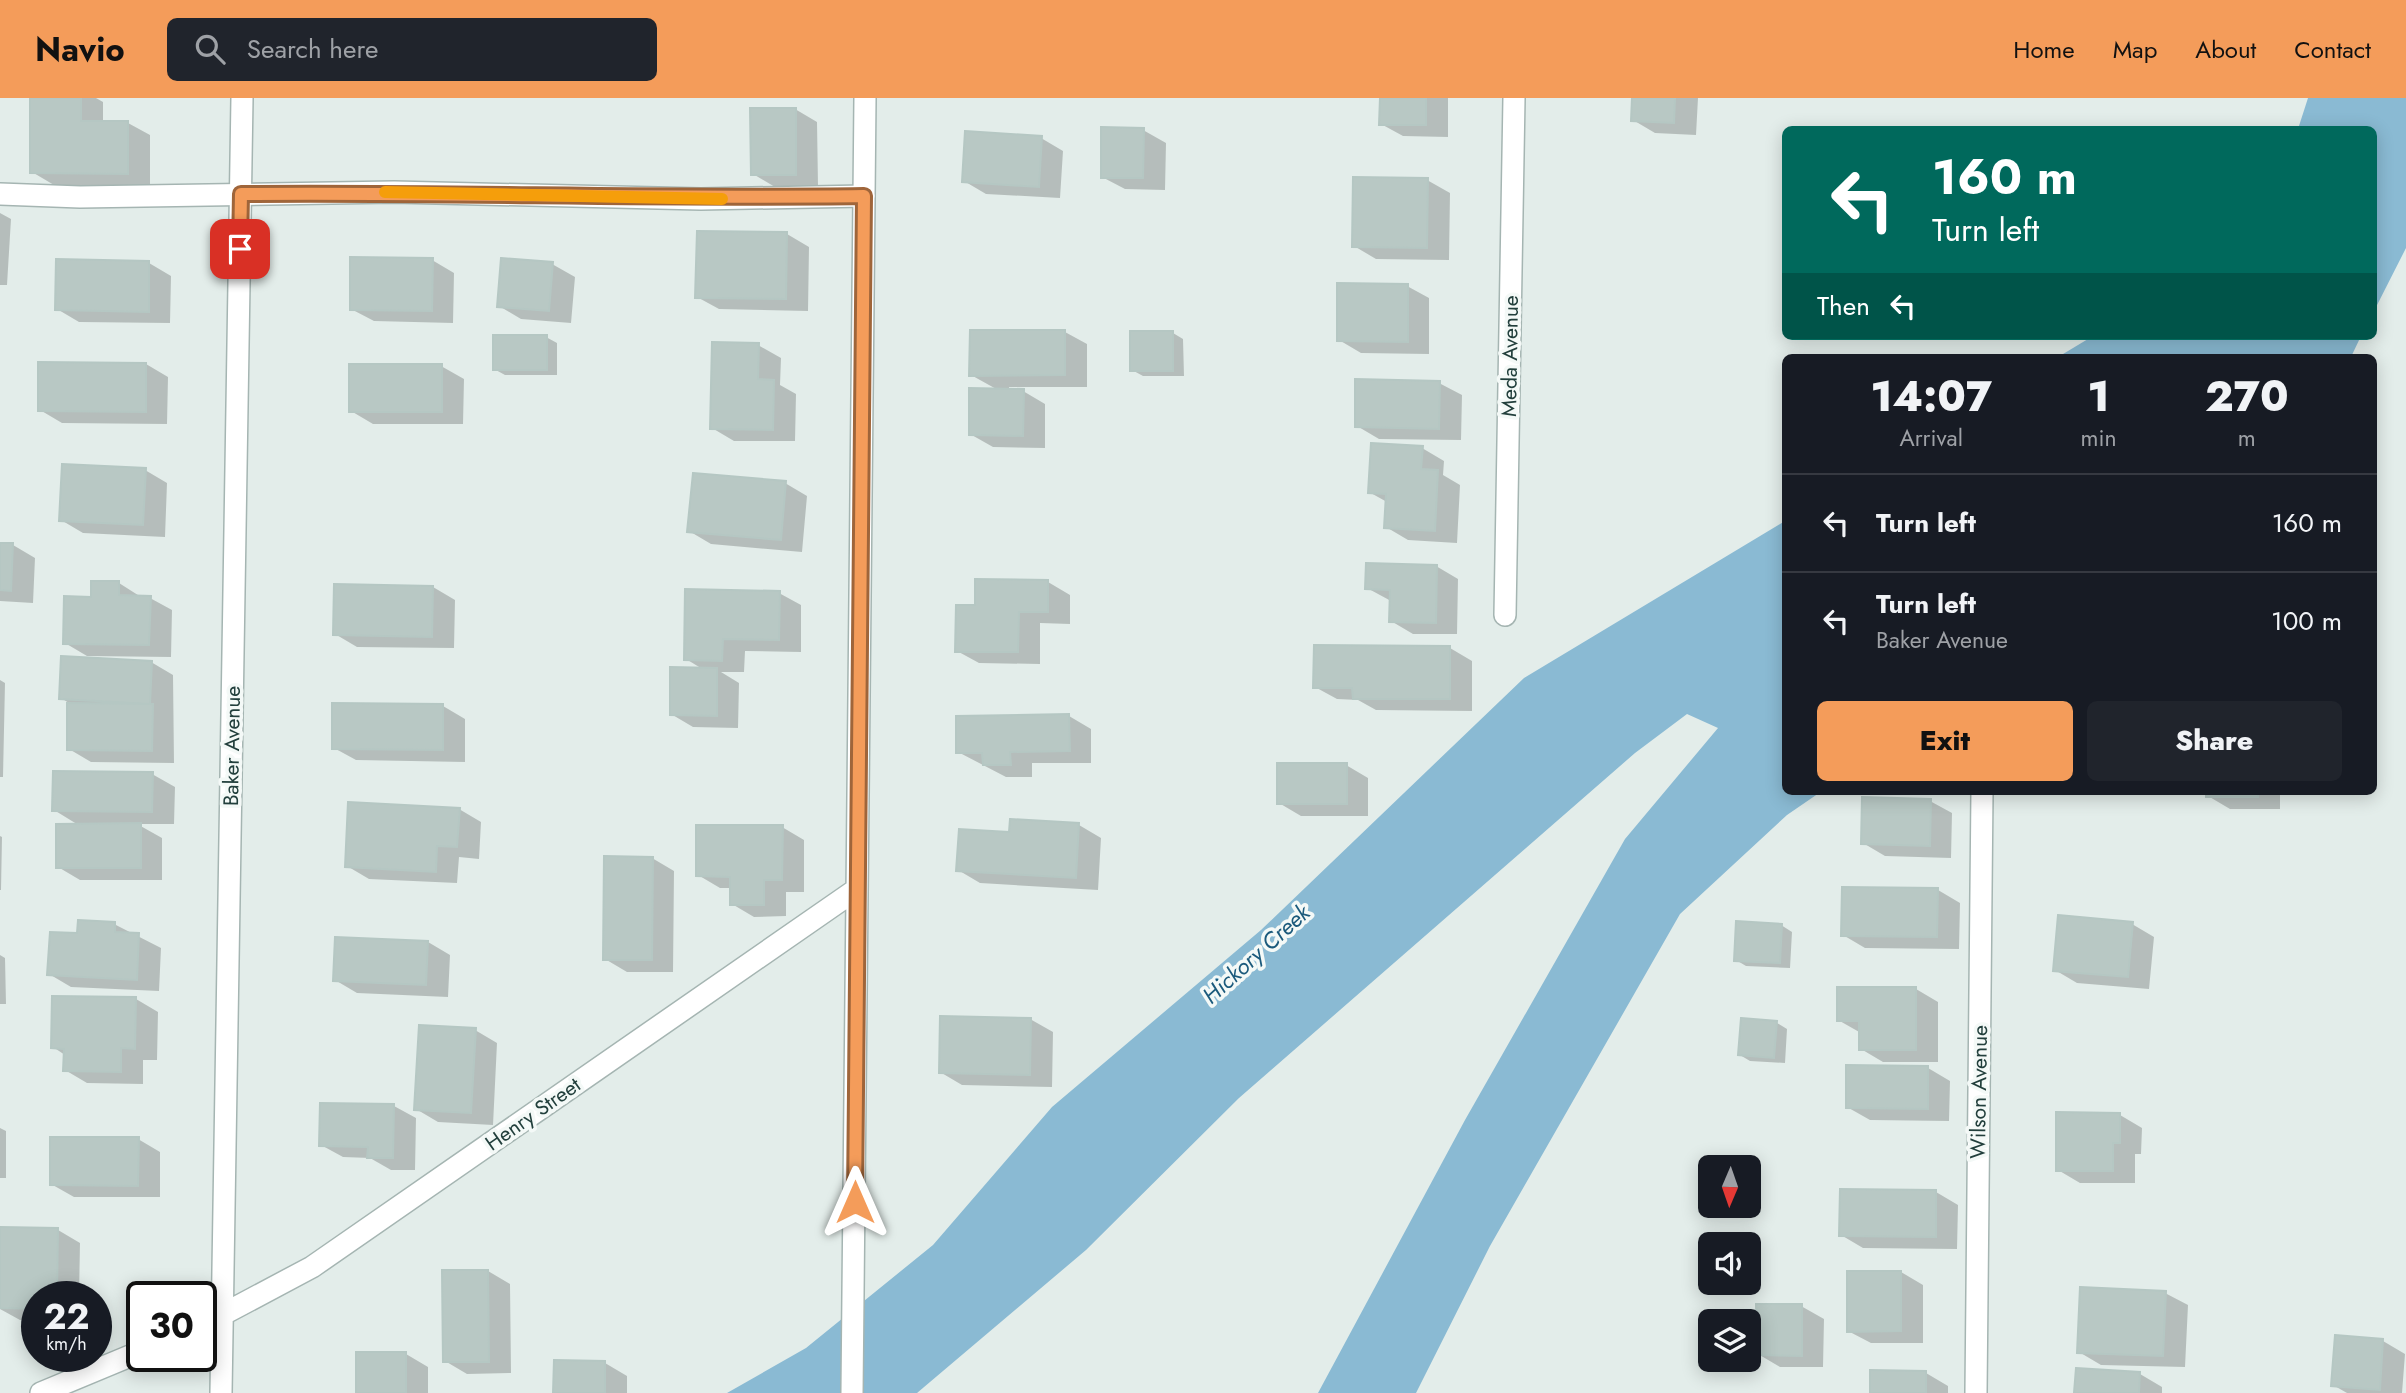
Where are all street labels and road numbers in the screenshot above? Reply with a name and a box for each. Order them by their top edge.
street label: Meda Avenue [1494,295,1526,417]
street label: Baker Avenue [216,685,248,806]
street label: Wilson Avenue [1963,1025,1995,1159]
street label: Henry Street [479,1070,587,1158]

